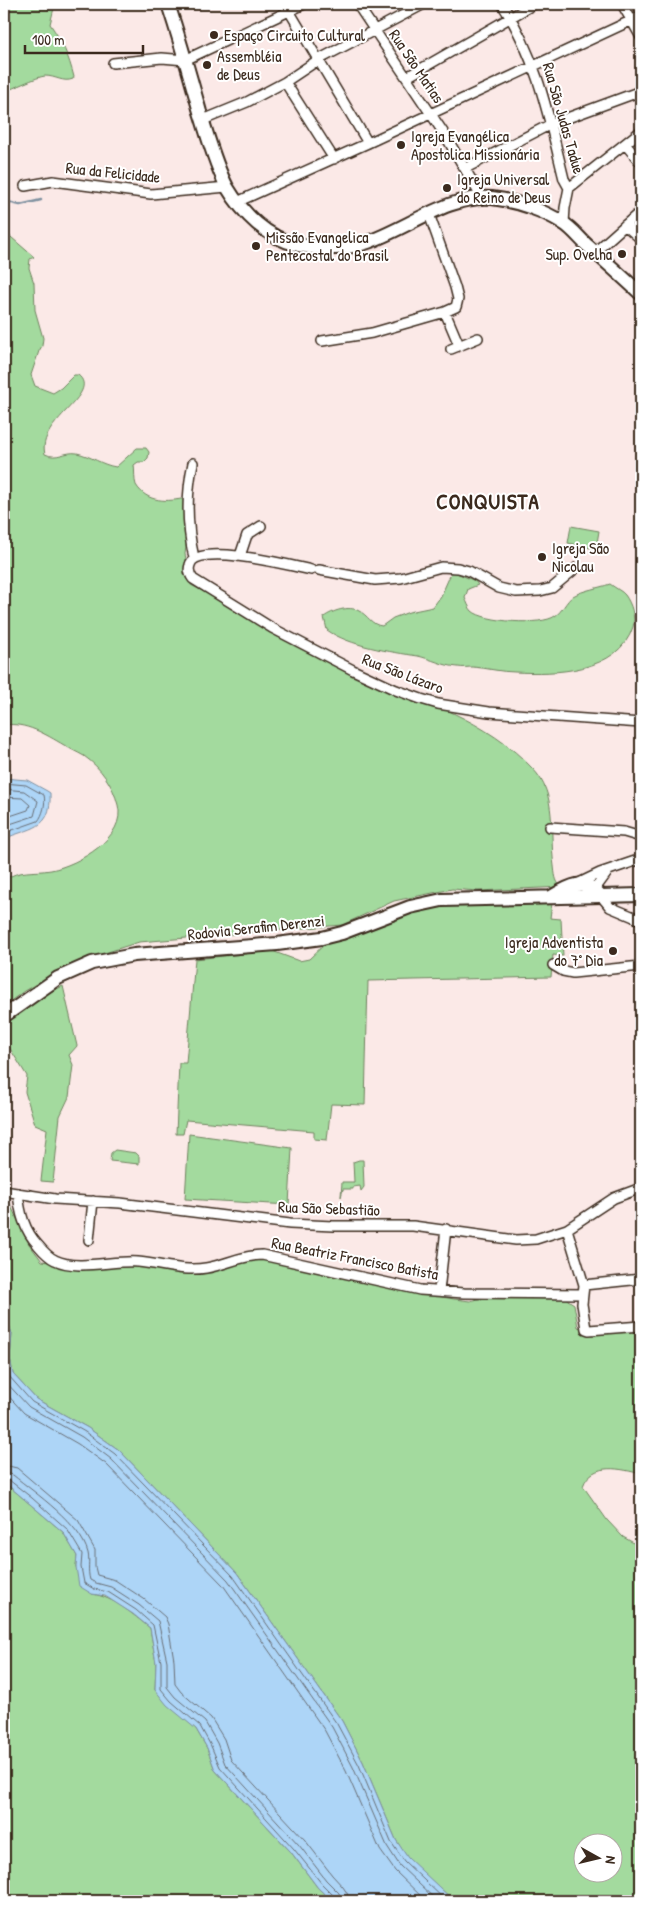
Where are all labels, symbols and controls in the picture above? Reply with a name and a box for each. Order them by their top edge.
scale bar [25,22,142,54]
place label: Espaço Circuito Cultural [224,24,366,46]
street label: Rua São Matias [384,25,450,107]
text: 100 m [32,29,65,50]
marker: Espaço Circuito Cultural [208,29,220,41]
place label: Assembléia de Deus [217,45,281,85]
marker: Assembléia de Deus [201,59,213,71]
street label: Rua São Judas Tadue [538,60,591,177]
place label: Igreja Evangélica Apostolica Missionária [411,125,539,165]
marker: Igreja Evangélica Apostolica Missionária [395,139,407,151]
street label: Rua da Felicidade [65,156,162,188]
place label: Igreja Universal do Reino de Deus [457,168,551,208]
marker: Igreja Universal do Reino de Deus [441,182,453,194]
place label: Missão Evangelica Pentecostal do Brasil [266,226,389,266]
marker: Missão Evangelica Pentecostal do Brasil [250,240,262,252]
place label: Sup. Ovelha [545,243,612,265]
marker: Sup. Ovelha [616,248,628,260]
district label: CONQUISTA [436,487,540,516]
place label: Igreja São Nicolau [552,537,610,577]
marker: Igreja São Nicolau [536,551,548,563]
street label: Rua São Lázaro [359,647,447,699]
street label: Rodovia Serafim Derenzi [186,909,326,945]
place label: Igreja Adventista do 7˚ Dia [505,931,603,971]
marker: Igreja Adventista do 7˚ Dia [607,945,619,957]
street label: Rua São Sebastião [278,1195,381,1221]
street label: Rua Beatriz Francisco Batista [270,1231,440,1285]
north arrow [572,1832,622,1882]
text: N [601,1855,621,1865]

